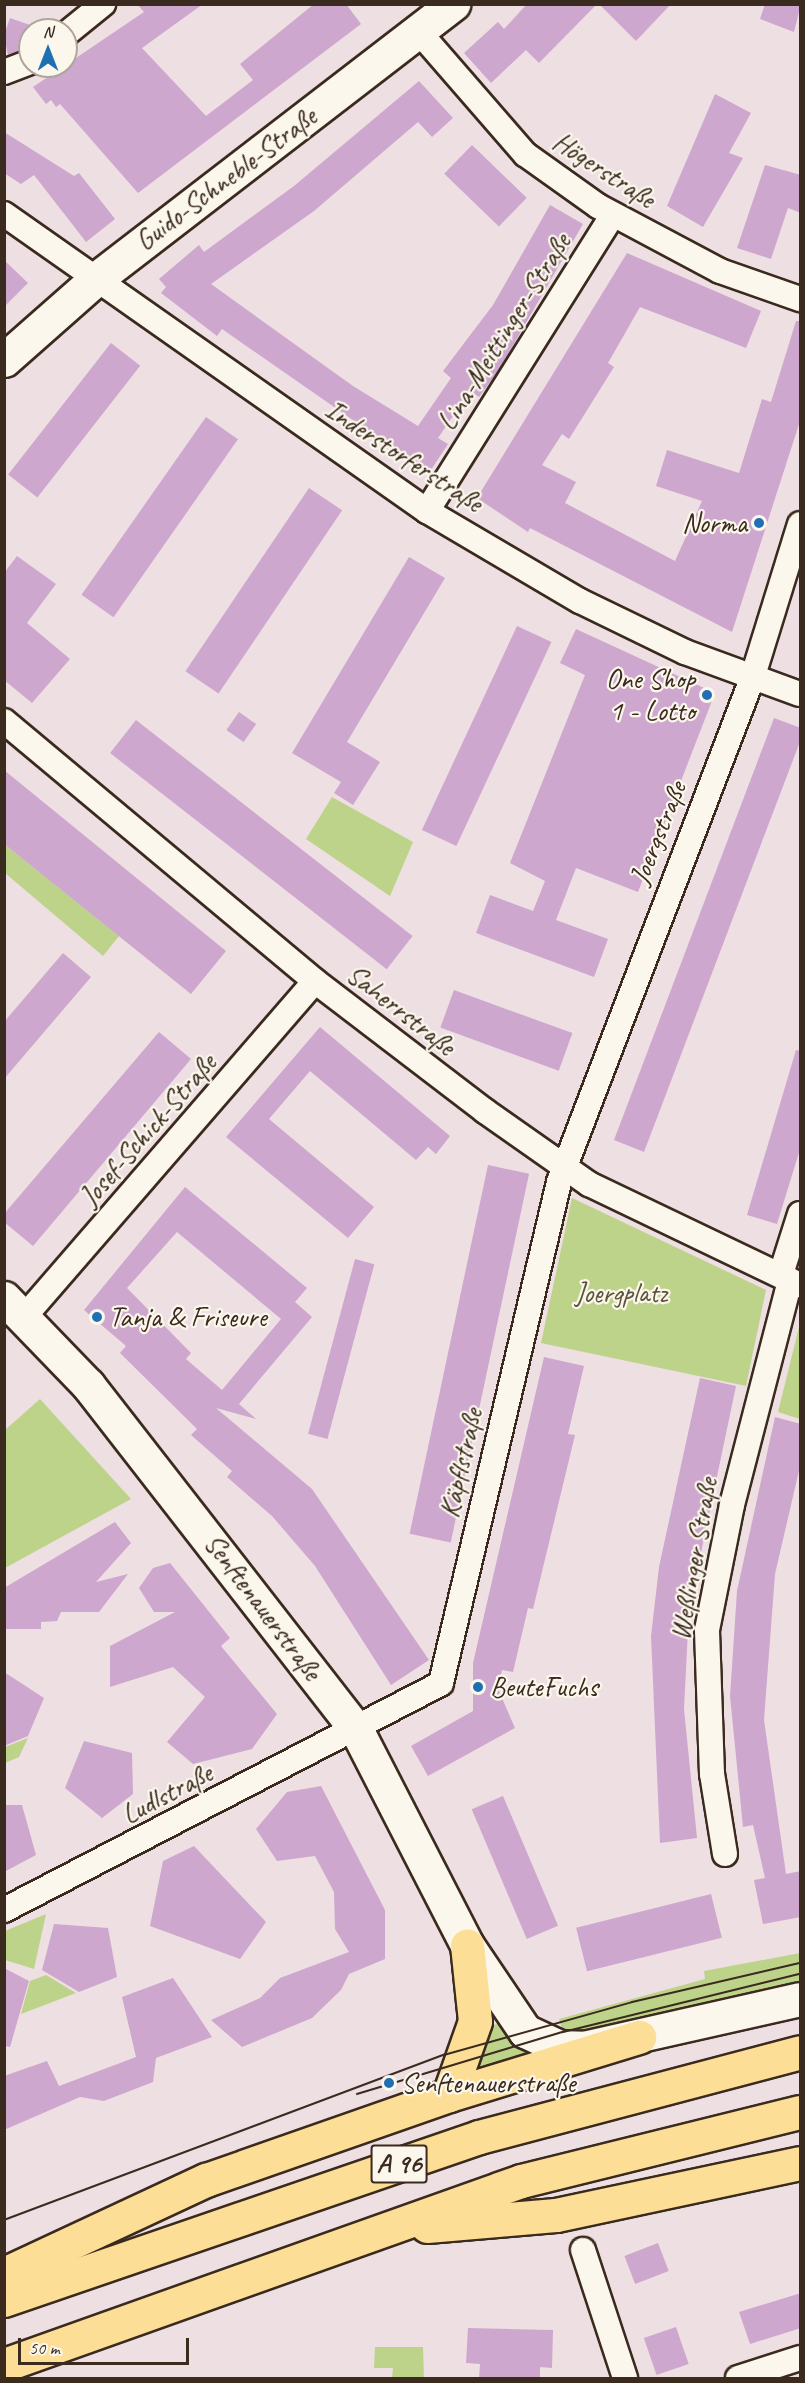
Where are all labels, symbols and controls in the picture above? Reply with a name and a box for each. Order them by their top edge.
north arrow [18,18,78,78]
text: N [43,22,53,42]
street label: Guido-Schneble-Straße [129,100,323,258]
street label: Högerstraße [547,125,661,215]
street label: Lina-Meittinger-Straße [430,227,578,437]
street label: Inderstorferstraße [319,393,489,519]
place label: Norma [682,506,747,540]
marker: Norma [752,516,766,530]
place label: One Shop 1 - Lotto [605,662,695,728]
marker: One Shop 1 - Lotto [700,688,714,702]
street label: Joergstraße [622,777,694,889]
street label: Saherrstraße [340,957,462,1063]
street label: Josef-Schick-Straße [73,1047,223,1213]
park label: Joergplatz [575,1276,667,1310]
place label: Tanja & Friseure [109,1300,266,1334]
marker: Tanja & Friseure [90,1310,104,1324]
street label: Käpflstraße [432,1405,490,1521]
street label: Weßlinger Straße [663,1475,725,1643]
street label: Senftenauerstraße [197,1527,329,1687]
place label: BeuteFuchs [490,1670,598,1704]
marker: BeuteFuchs [471,1680,485,1694]
street label: Ludlstraße [116,1756,218,1832]
place label: Senftenauerstraße [401,2066,575,2100]
marker: Senftenauerstraße [382,2076,396,2090]
road number: A 96 [370,2140,428,2188]
scale bar [21,2326,192,2364]
text: 50 m [29,2337,60,2359]

